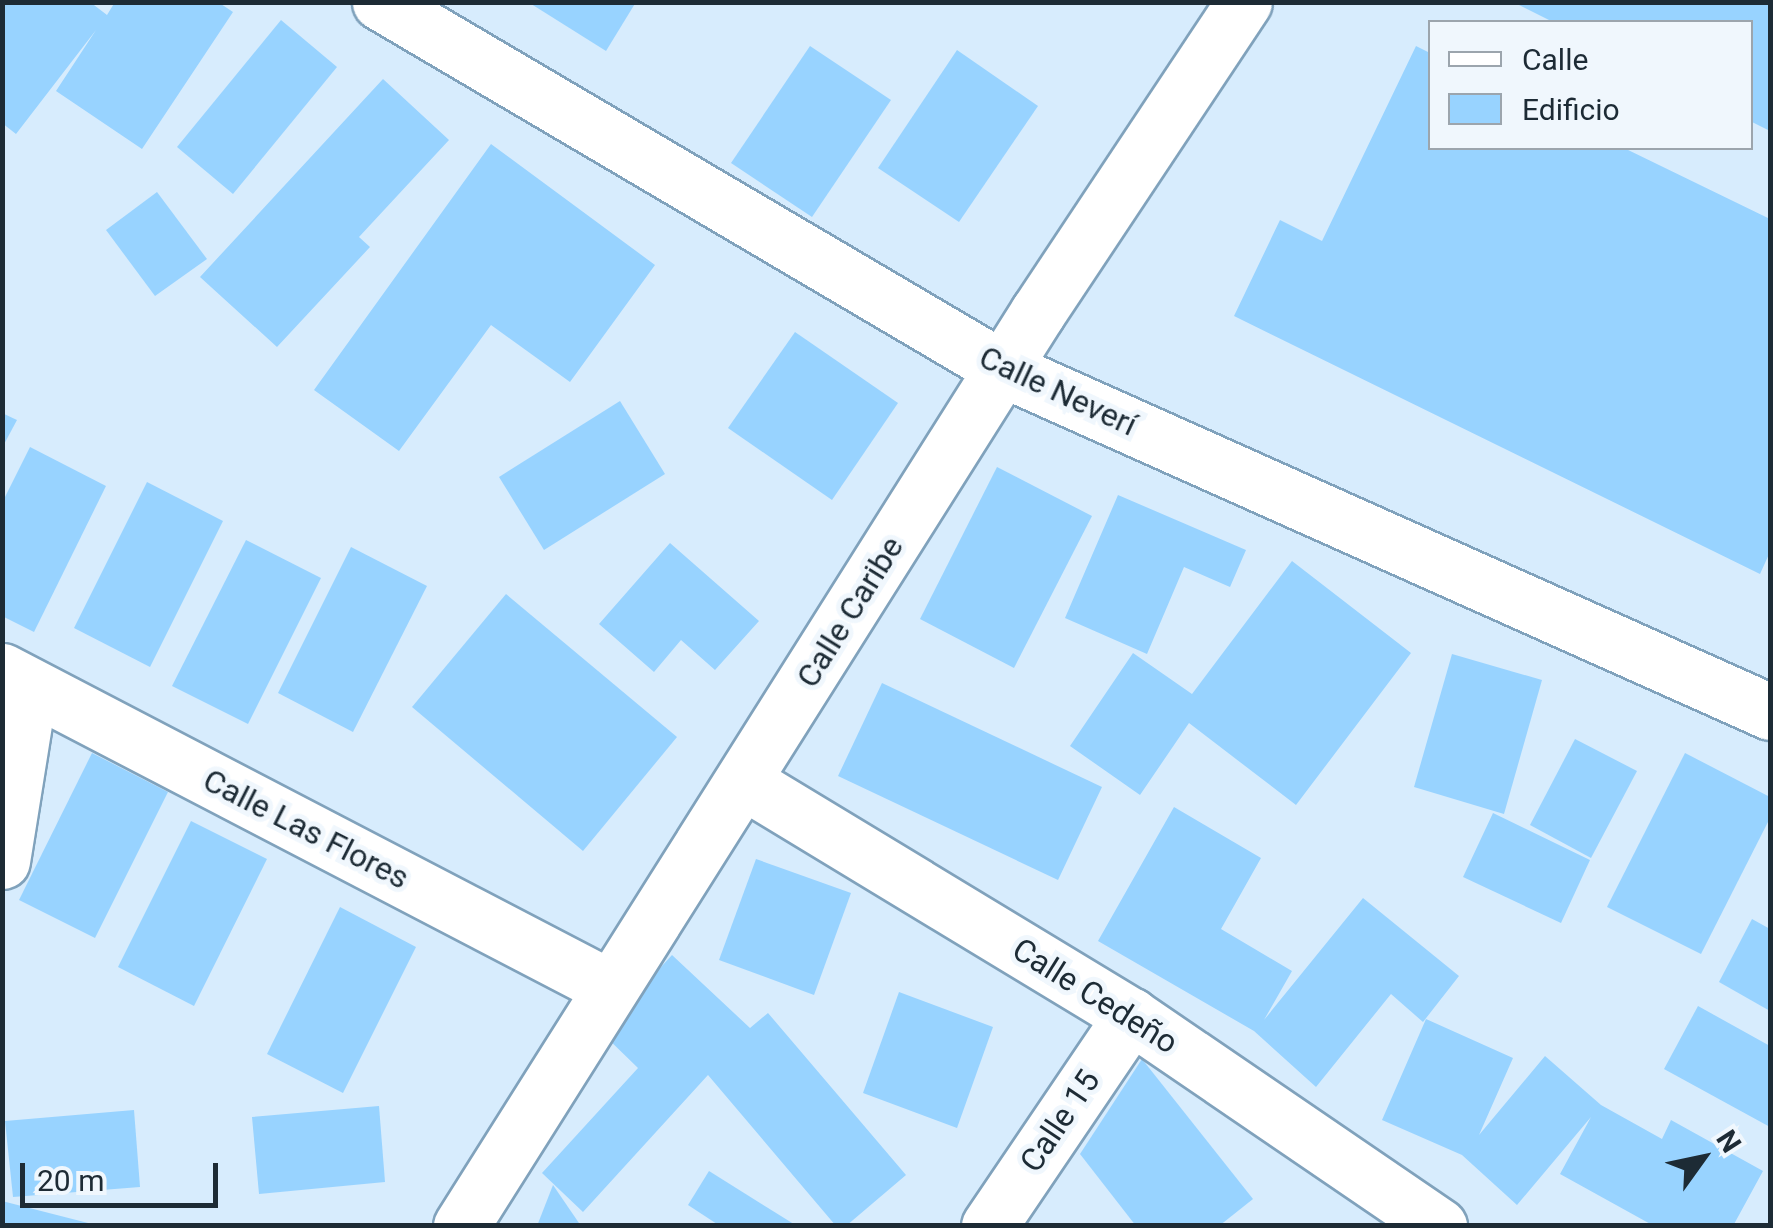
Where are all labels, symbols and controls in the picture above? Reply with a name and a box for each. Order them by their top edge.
legend [1428,20,1753,150]
text: Calle [1522,42,1588,77]
text: Edificio [1522,92,1620,127]
street label: Calle Neverí [973,338,1143,444]
street label: Calle Caribe [789,530,911,694]
street label: Calle Las Flores [197,761,415,897]
street label: Calle Cedeño [1005,930,1185,1062]
street label: Calle 15 [1012,1063,1108,1179]
north arrow [1653,1108,1753,1208]
text: N [1709,1124,1748,1159]
scale bar [25,1143,222,1205]
text: 20 m [37,1163,104,1198]

